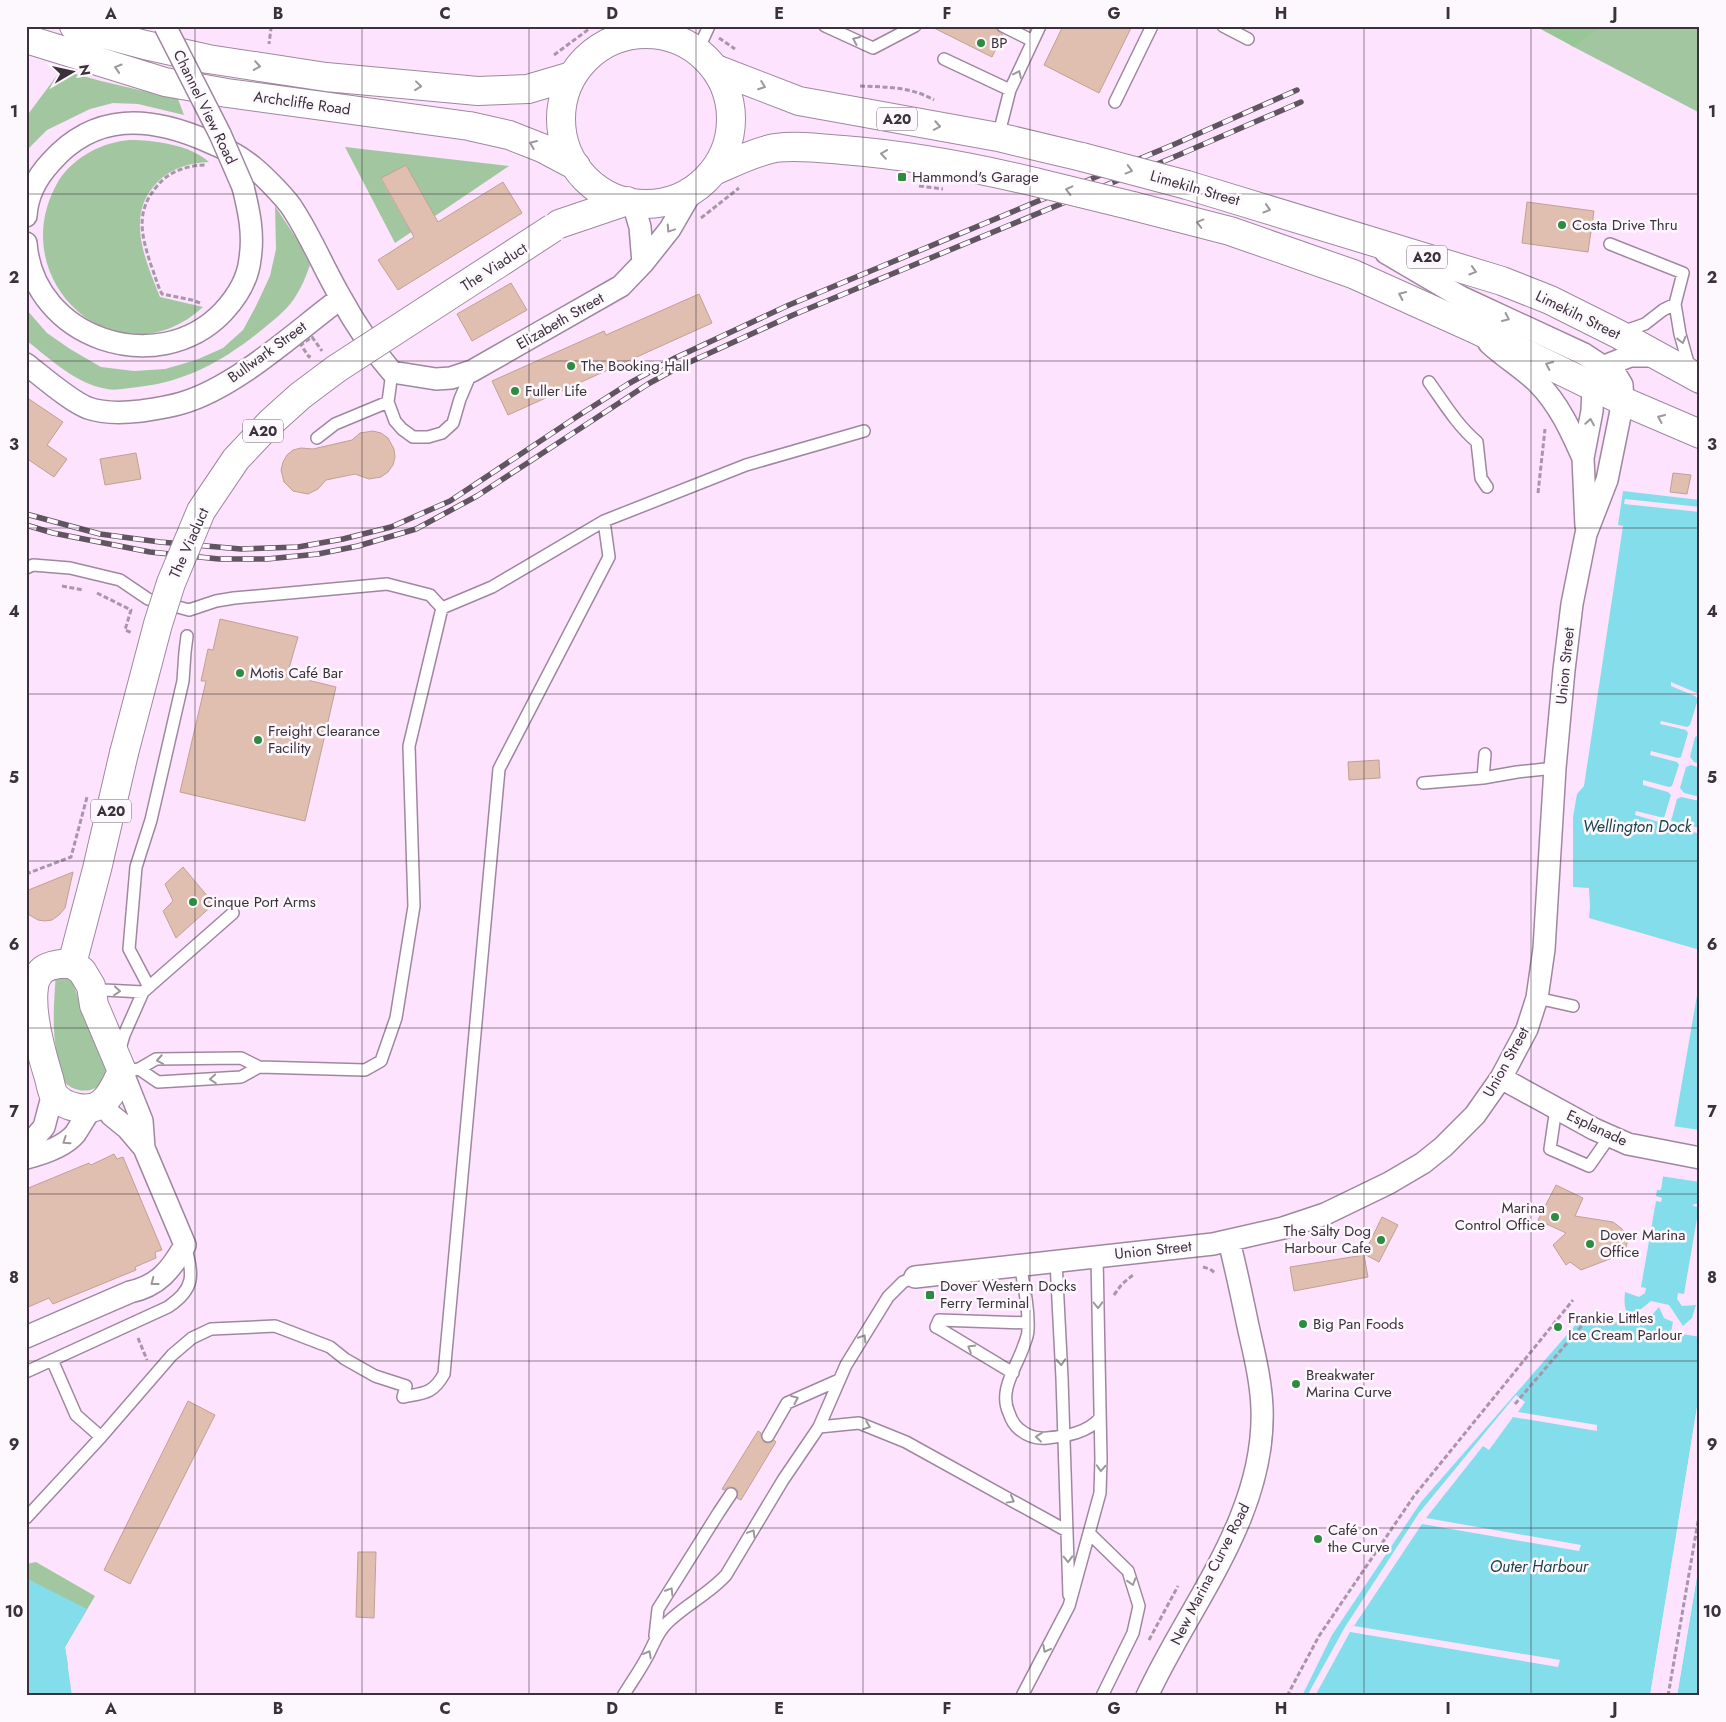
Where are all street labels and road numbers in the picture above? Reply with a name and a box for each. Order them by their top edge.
street label: Channel View Road [168,46,242,168]
street label: Archcliffe Road [252,85,352,121]
road number: A20 [877,108,917,130]
street label: Limekiln Street [1148,165,1243,211]
street label: The Viaduct [456,237,532,297]
road number: A20 [1407,246,1447,268]
street label: Limekiln Street [1532,285,1625,345]
street label: Elizabeth Street [512,287,608,355]
street label: Bullwark Street [223,316,311,388]
road number: A20 [243,420,283,442]
street label: The Viaduct [164,504,215,582]
street label: Union Street [1550,626,1580,706]
road number: A20 [91,799,131,822]
street label: Union Street [1478,1022,1535,1101]
street label: Esplanade [1563,1104,1631,1152]
street label: Union Street [1113,1235,1193,1265]
street label: New Marina Curve Road [1165,1499,1255,1649]

